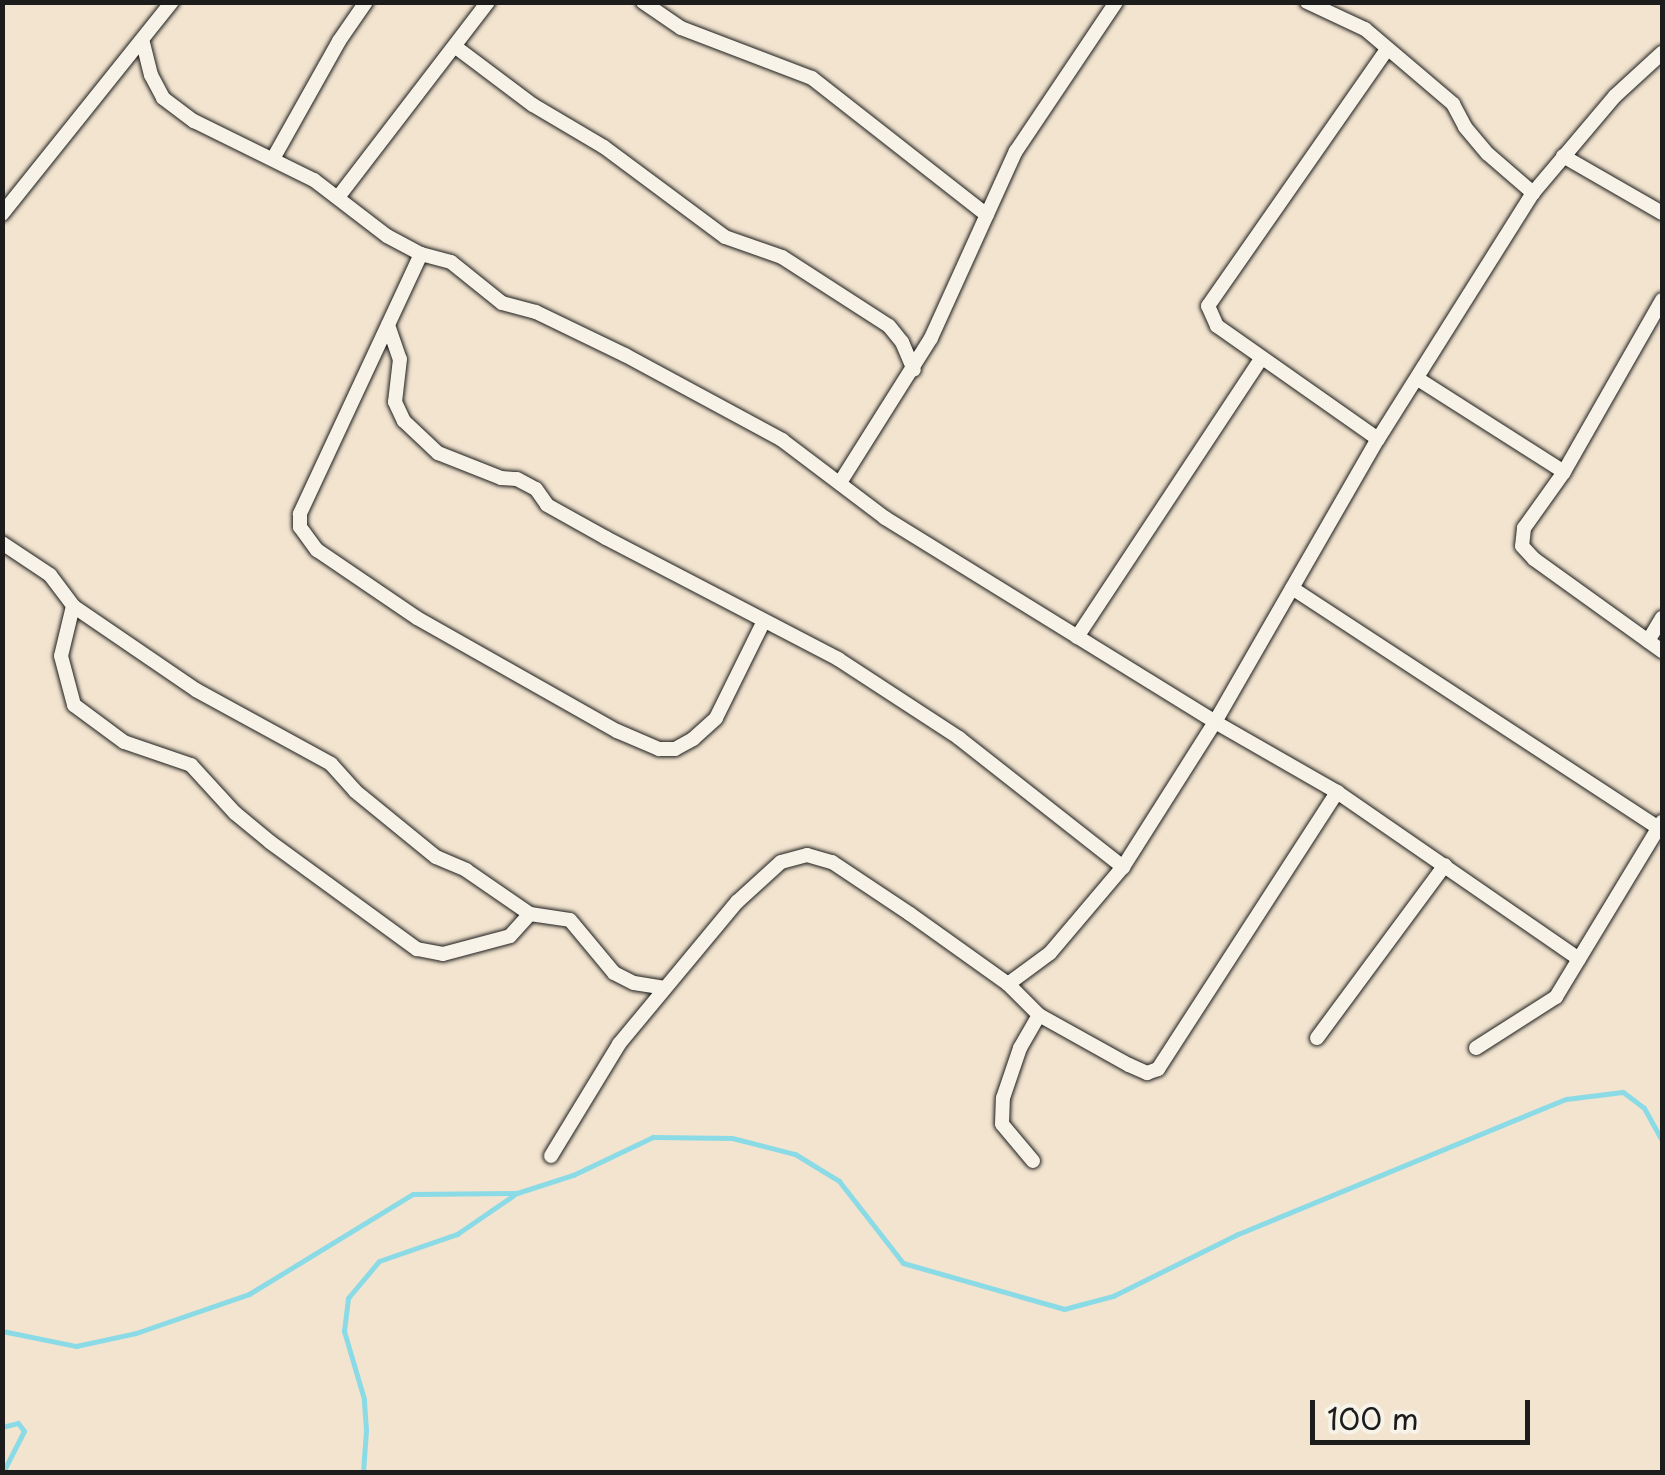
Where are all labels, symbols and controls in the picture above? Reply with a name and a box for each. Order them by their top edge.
scale bar [1315,1380,1535,1442]
text: 100 m [1327,1395,1419,1440]

